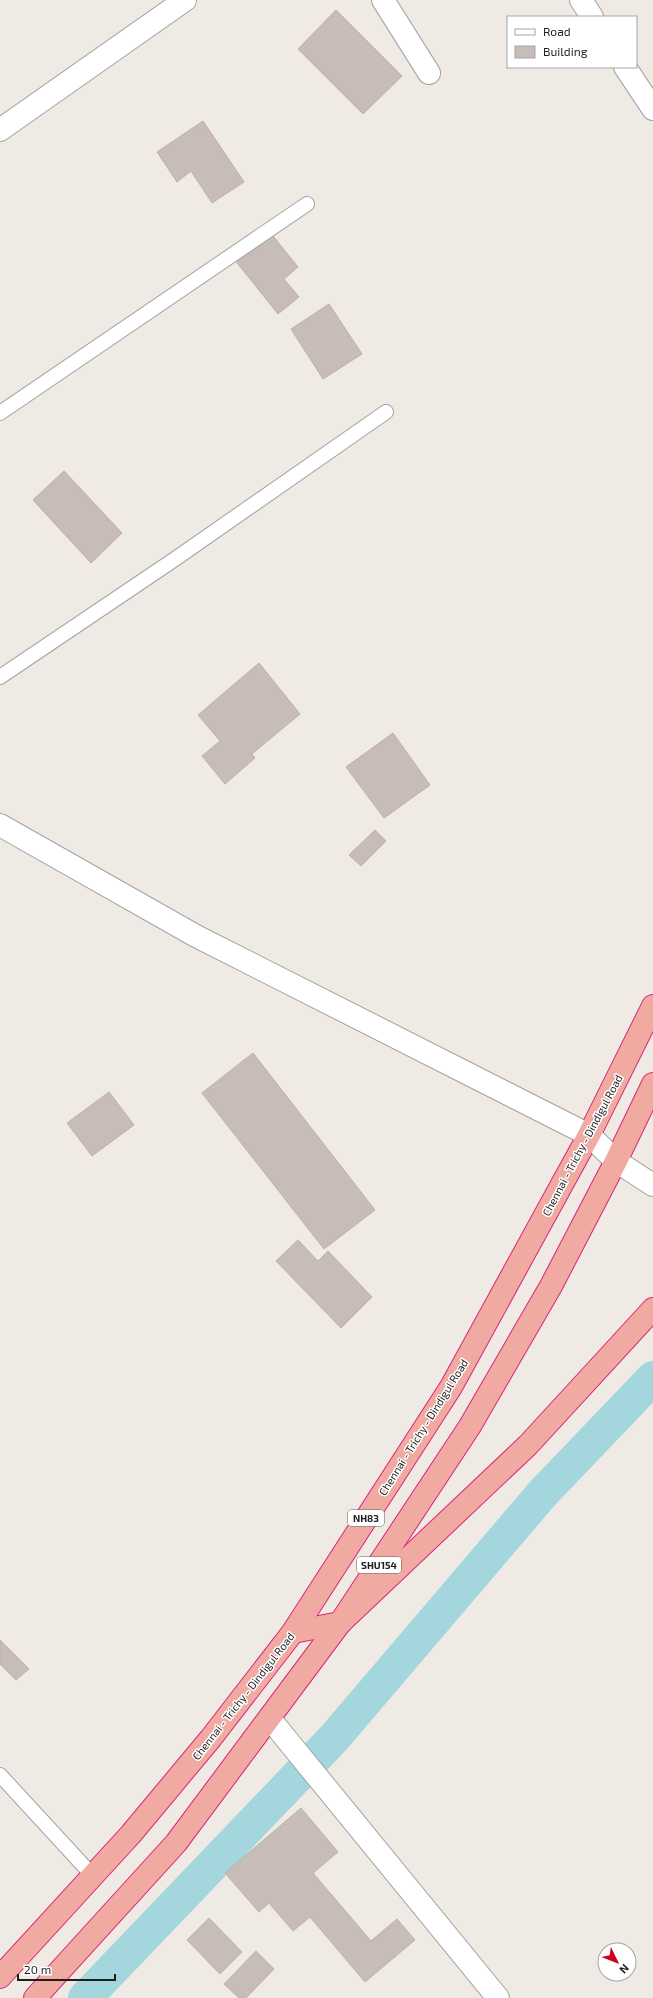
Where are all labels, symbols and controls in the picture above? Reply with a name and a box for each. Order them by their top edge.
legend [507,16,637,68]
text: Road [543,24,571,38]
text: Building [543,44,588,58]
street label: Chennai - Trichy - Dindigul Road [539,1072,625,1218]
street label: Chennai - Trichy - Dindigul Road [376,1357,470,1497]
road number: NH83 [348,1510,384,1526]
road number: SHU154 [357,1557,401,1573]
street label: Chennai - Trichy - Dindigul Road [189,1630,297,1762]
north arrow [597,1942,637,1982]
scale bar [18,1956,115,1982]
text: 20 m [24,1962,51,1976]
text: N [617,1962,632,1977]

